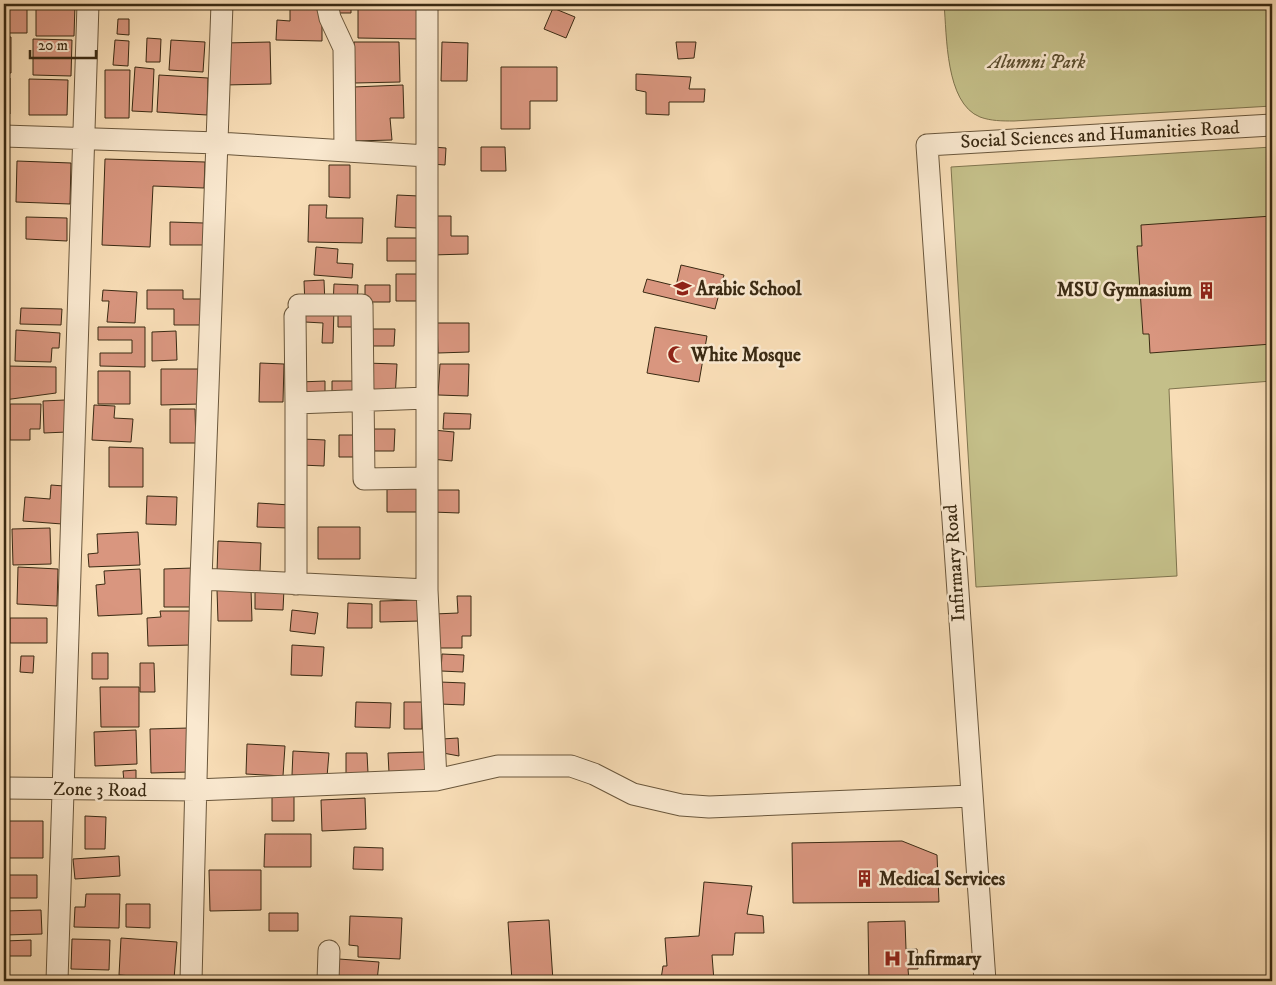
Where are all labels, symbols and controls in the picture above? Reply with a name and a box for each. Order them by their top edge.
scale bar [30,28,96,60]
text: 20 m [38,36,68,55]
park label: Alumni Park [986,51,1086,74]
street label: Social Sciences and Humanities Road [960,116,1241,154]
place label: Arabic School [695,278,802,301]
school or university icon: Arabic School [672,279,692,299]
place label: MSU Gymnasium [1057,279,1193,302]
building icon: MSU Gymnasium [1196,280,1216,300]
place label: White Mosque [690,344,801,368]
mosque icon: White Mosque [667,345,687,365]
street label: Infirmary Road [939,503,971,622]
street label: Zone 3 Road [53,778,148,802]
place label: Medical Services [879,868,1006,891]
building icon: Medical Services [855,869,875,889]
place label: Infirmary [907,948,982,971]
hospital icon: Infirmary [883,949,903,969]

